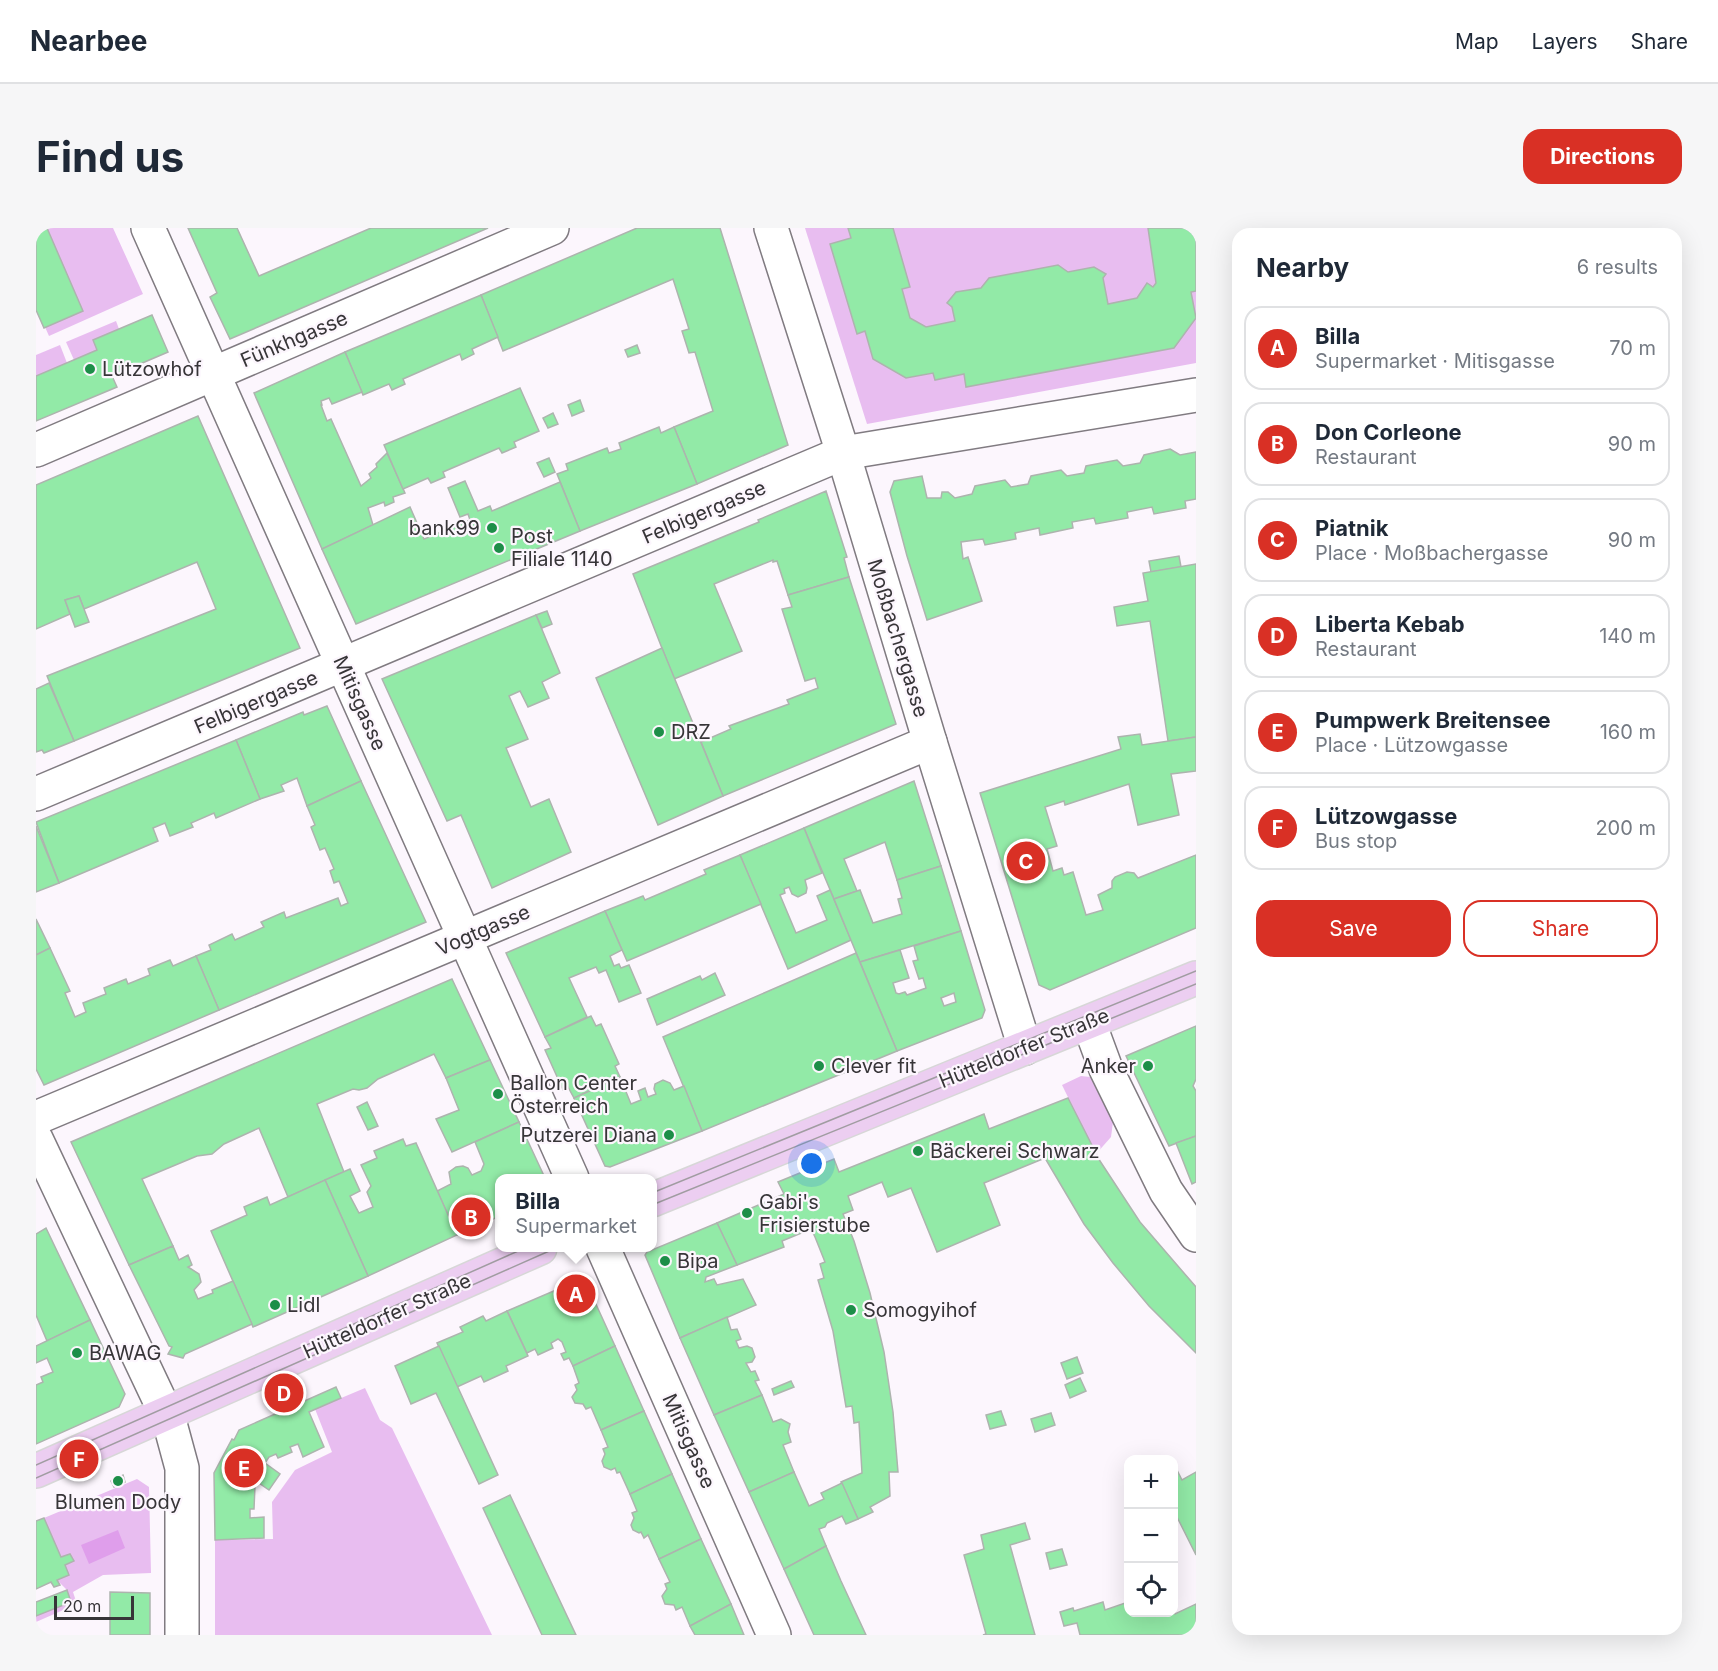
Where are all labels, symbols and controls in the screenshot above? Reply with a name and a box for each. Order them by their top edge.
text: Nearbee [30,24,147,58]
text: Map [1455,29,1499,54]
text: Layers [1532,29,1598,54]
text: Share [1631,29,1688,54]
button: Directions [1523,129,1682,184]
text: Find us [36,131,184,182]
text: Nearby [1256,252,1349,283]
text: 6 results [1577,255,1658,279]
street label: Fünkhgasse [237,306,351,372]
text: Billa [1315,323,1360,349]
text: A [1270,336,1285,360]
text: 70 m [1609,336,1656,360]
text: Supermarket · Mitisgasse [1315,349,1555,373]
place label: Lützowhof [102,357,202,381]
marker: Lützowhof [83,362,97,376]
text: Don Corleone [1315,419,1462,445]
text: B [1271,432,1284,456]
text: 90 m [1608,432,1656,456]
text: Restaurant [1315,445,1417,469]
street label: Felbigergasse [639,475,769,549]
text: Piatnik [1315,515,1388,541]
place label: bank99 [409,516,480,540]
marker: bank99 [485,521,499,535]
place label: Post Filiale 1140 [511,524,613,571]
text: C [1270,528,1285,552]
text: 90 m [1608,528,1656,552]
marker: Post Filiale 1140 [492,541,506,555]
text: Place · Moßbachergasse [1315,541,1548,565]
street label: Moßbachergasse [862,556,934,720]
text: Liberta Kebab [1315,611,1465,637]
text: D [1270,624,1285,648]
text: 140 m [1599,624,1656,648]
text: Restaurant [1315,637,1417,661]
street label: Mitisgasse [328,652,392,754]
street label: Felbigergasse [191,665,321,739]
text: Pumpwerk Breitensee [1315,707,1551,733]
place label: DRZ [671,720,711,744]
text: E [1271,720,1284,744]
text: 160 m [1600,720,1656,744]
marker: DRZ [652,725,666,739]
text: Place · Lützowgasse [1315,733,1508,757]
text: Lützowgasse [1315,803,1457,829]
text: F [1272,816,1283,840]
text: 200 m [1595,816,1656,840]
text: Bus stop [1315,829,1397,853]
pin: C [1006,838,1046,884]
street label: Vogtgasse [432,899,534,961]
button: Save [1256,900,1451,957]
button: Share [1463,900,1658,957]
street label: Hütteldorfer Straße [935,1003,1113,1093]
place label: Clever fit [831,1054,917,1078]
place label: Anker [1081,1054,1136,1078]
marker: Clever fit [812,1059,826,1073]
marker: Anker [1141,1059,1155,1073]
place label: Ballon Center Österreich [510,1071,638,1118]
marker: Ballon Center Österreich [491,1087,505,1101]
place label: Putzerei Diana [521,1123,657,1147]
marker: Putzerei Diana [662,1128,676,1142]
place label: Bäckerei Schwarz [930,1139,1100,1163]
marker: Bäckerei Schwarz [911,1144,925,1158]
your location [797,1149,826,1178]
popup [495,1174,657,1252]
text: Billa [515,1188,560,1214]
place label: Gabi's Frisierstube [759,1190,870,1237]
pin: B [452,1194,490,1240]
marker: Gabi's Frisierstube [740,1206,754,1220]
text: Supermarket [515,1214,637,1238]
place label: Bipa [677,1249,719,1273]
marker: Bipa [658,1254,672,1268]
street label: Hütteldorfer Straße [299,1268,475,1364]
pin: A [556,1272,596,1316]
place label: Lidl [287,1293,320,1317]
marker: Lidl [268,1298,282,1312]
place label: Somogyihof [863,1298,978,1322]
marker: Somogyihof [844,1303,858,1317]
place label: BAWAG [89,1341,161,1365]
marker: BAWAG [70,1346,84,1360]
pin: D [264,1370,304,1416]
street label: Mitisgasse [657,1390,721,1492]
pin: F [60,1436,99,1482]
pin: E [224,1446,264,1490]
map controls [1124,1455,1178,1617]
button: + [1124,1455,1178,1509]
marker: Blumen Dody [111,1474,125,1488]
place label: Blumen Dody [55,1490,181,1514]
button: − [1124,1509,1178,1563]
button: locate [1124,1563,1178,1617]
scale bar [54,1593,134,1620]
text: 20 m [63,1596,101,1616]

